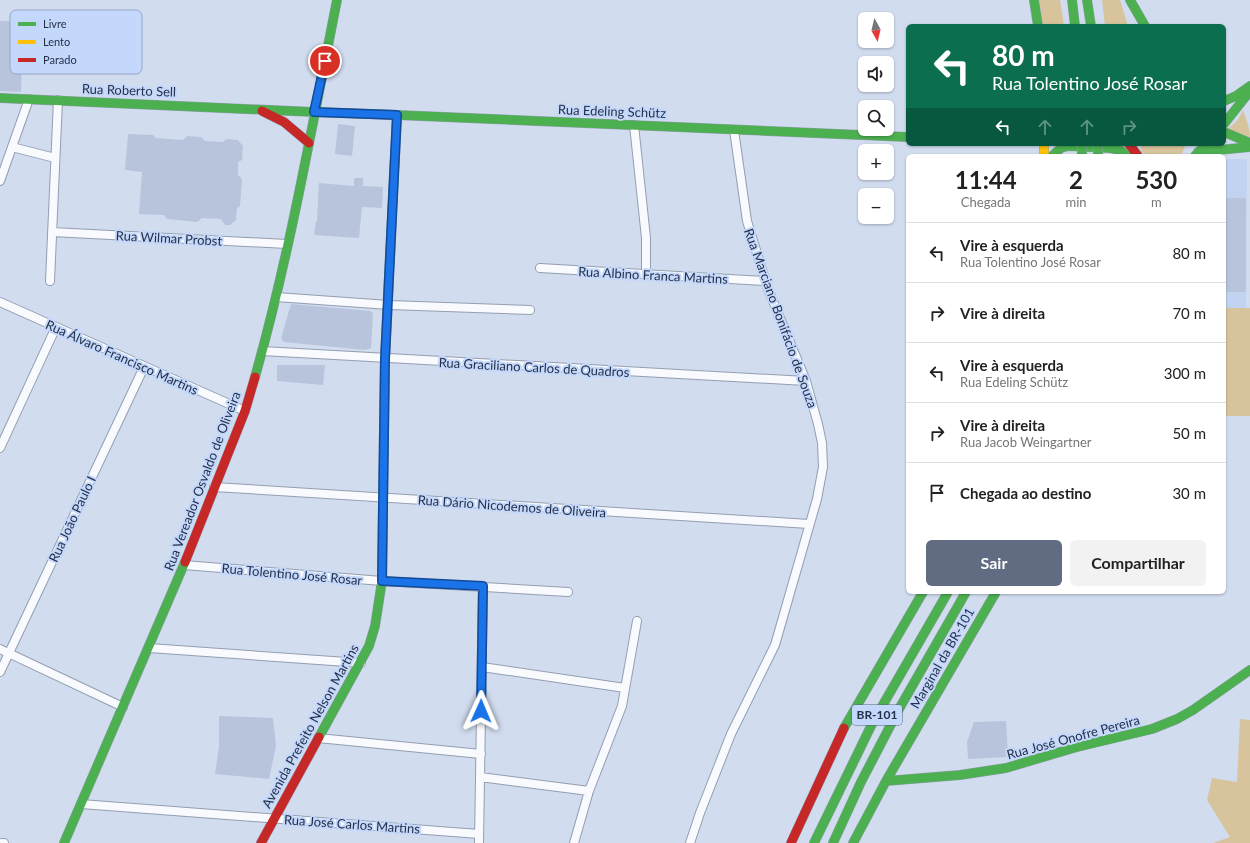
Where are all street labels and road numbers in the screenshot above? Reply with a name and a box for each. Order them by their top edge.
street label: Rua Roberto Sell [82,80,176,100]
street label: Rua Edeling Schütz [558,101,666,121]
street label: Rua Marciano Bonifácio de Souza [741,226,821,410]
street label: Rua Wilmar Probst [115,227,223,249]
street label: Rua Albino Franca Martins [578,263,729,287]
street label: Rua Álvaro Francisco Martins [43,316,201,398]
street label: Rua Graciliano Carlos de Quadros [438,354,630,380]
street label: Rua Vereador Osvaldo de Oliveira [160,389,244,573]
street label: Rua João Paulo I [45,473,99,565]
street label: Rua Dário Nicodemos de Oliveira [417,491,607,521]
street label: Rua Tolentino José Rosar [221,560,363,588]
street label: Marginal da BR-101 [907,605,977,711]
street label: Avenida Prefeito Nelson Martins [258,641,362,811]
road number: BR-101 [852,705,902,725]
street label: Rua José Onofre Pereira [1005,712,1141,762]
street label: Rua José Carlos Martins [283,811,421,837]

